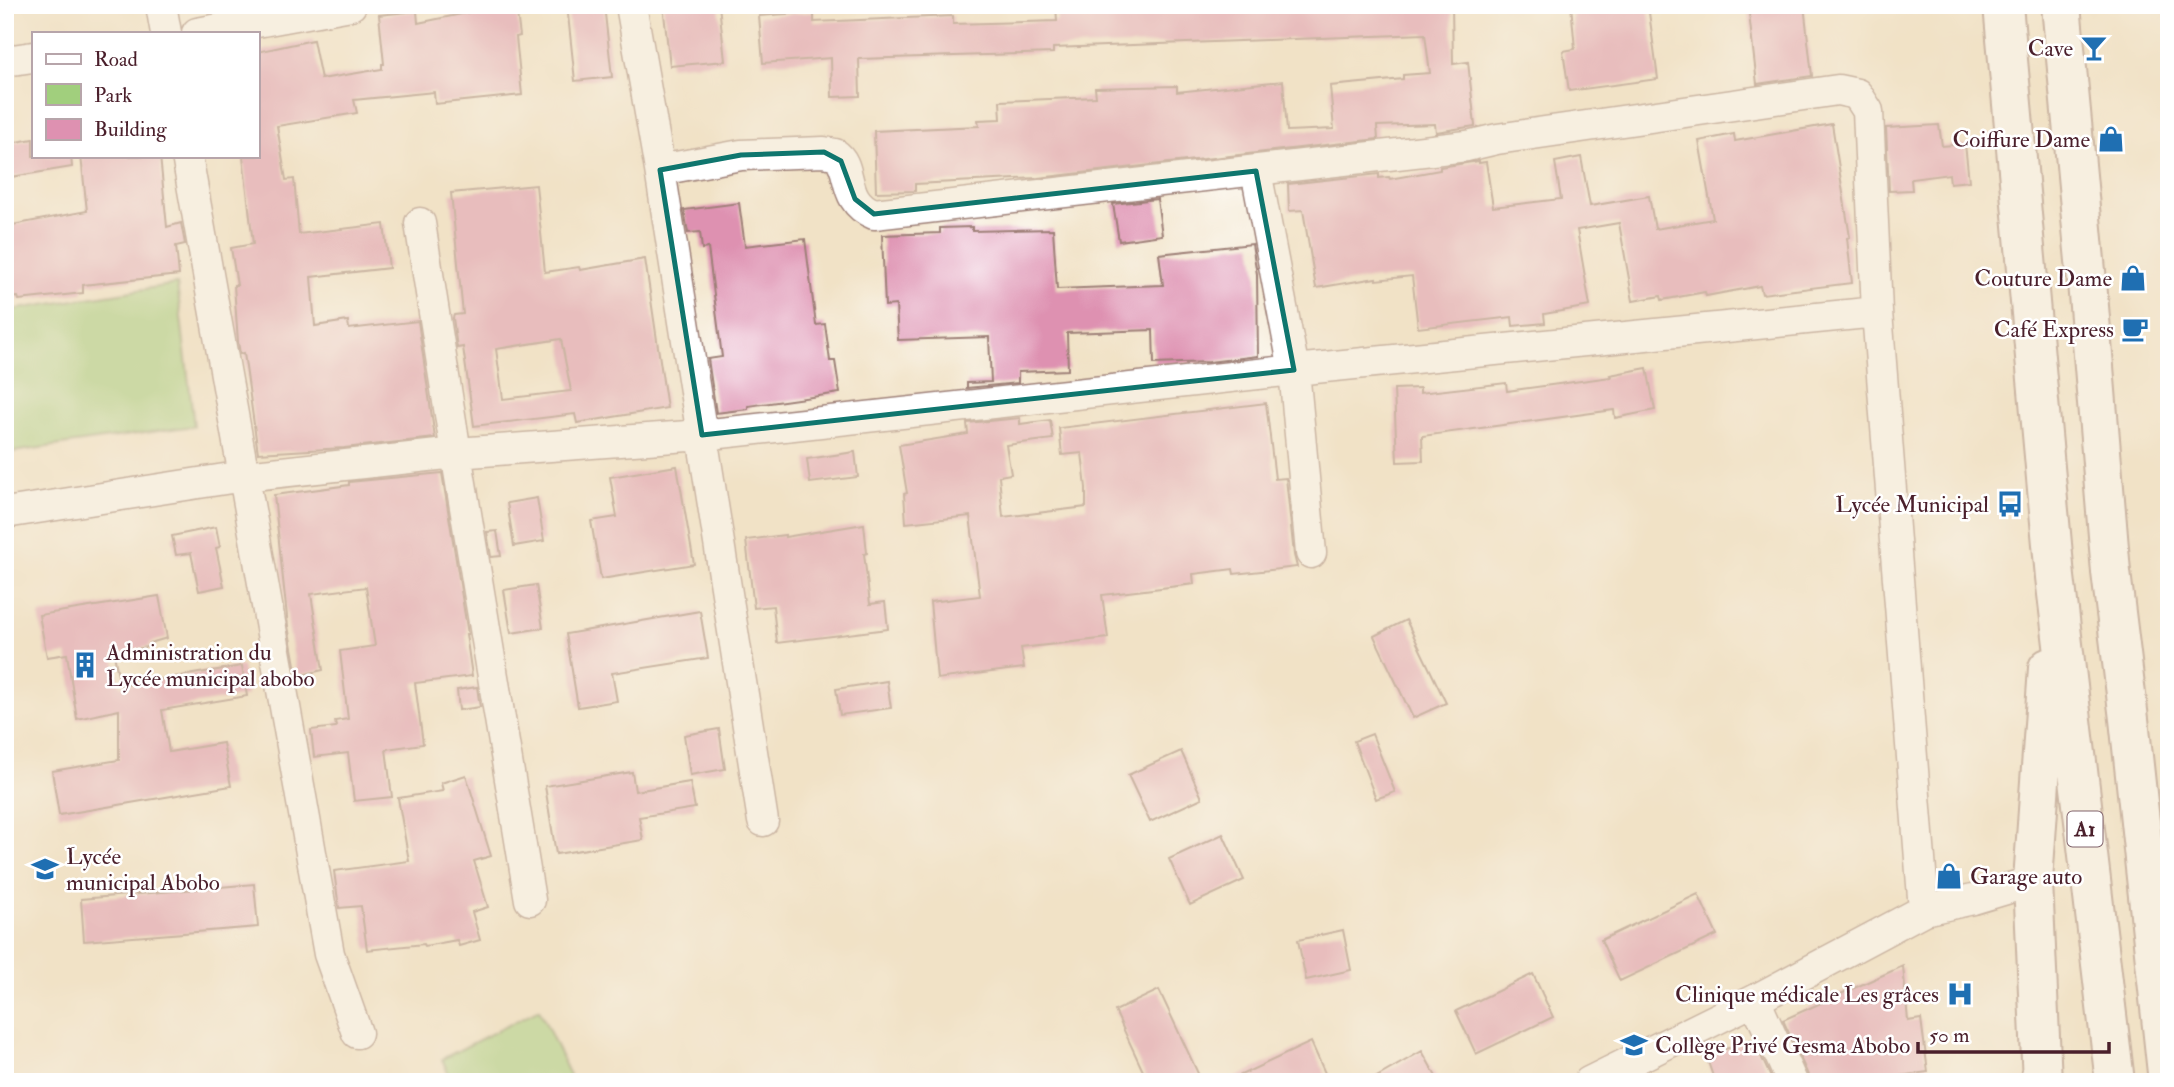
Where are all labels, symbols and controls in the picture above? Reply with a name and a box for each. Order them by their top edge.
legend [32,32,259,158]
bar icon: Cave [2079,33,2109,63]
place label: Cave [2028,34,2073,63]
text: Road [94,46,139,73]
text: Park [94,82,132,109]
text: Building [94,116,167,143]
shop icon: Coiffure Dame [2096,124,2126,154]
place label: Coiffure Dame [1952,125,2090,154]
shop icon: Couture Dame [2118,263,2148,293]
place label: Couture Dame [1974,264,2112,293]
cafe icon: Café Express [2120,314,2150,344]
place label: Café Express [1994,315,2114,345]
bus stop icon: Lycée Municipal [1995,489,2025,519]
place label: Lycée Municipal [1835,490,1989,520]
place label: Administration du Lycée municipal abobo [105,638,315,694]
building icon: Administration du Lycée municipal abobo [70,650,100,680]
road number: A1 [2068,812,2102,846]
place label: Lycée municipal Abobo [66,842,220,898]
school or university icon: Lycée municipal Abobo [30,854,60,884]
shop icon: Garage auto [1934,861,1964,891]
place label: Garage auto [1970,862,2082,891]
hospital icon: Clinique médicale Les grâces [1945,979,1975,1009]
place label: Clinique médicale Les grâces [1675,980,1939,1009]
scale bar [1918,1010,2109,1054]
text: 50 m [1929,1022,1970,1049]
school or university icon: Collège Privé Gesma Abobo [1619,1030,1649,1060]
place label: Collège Privé Gesma Abobo [1655,1031,1910,1060]

